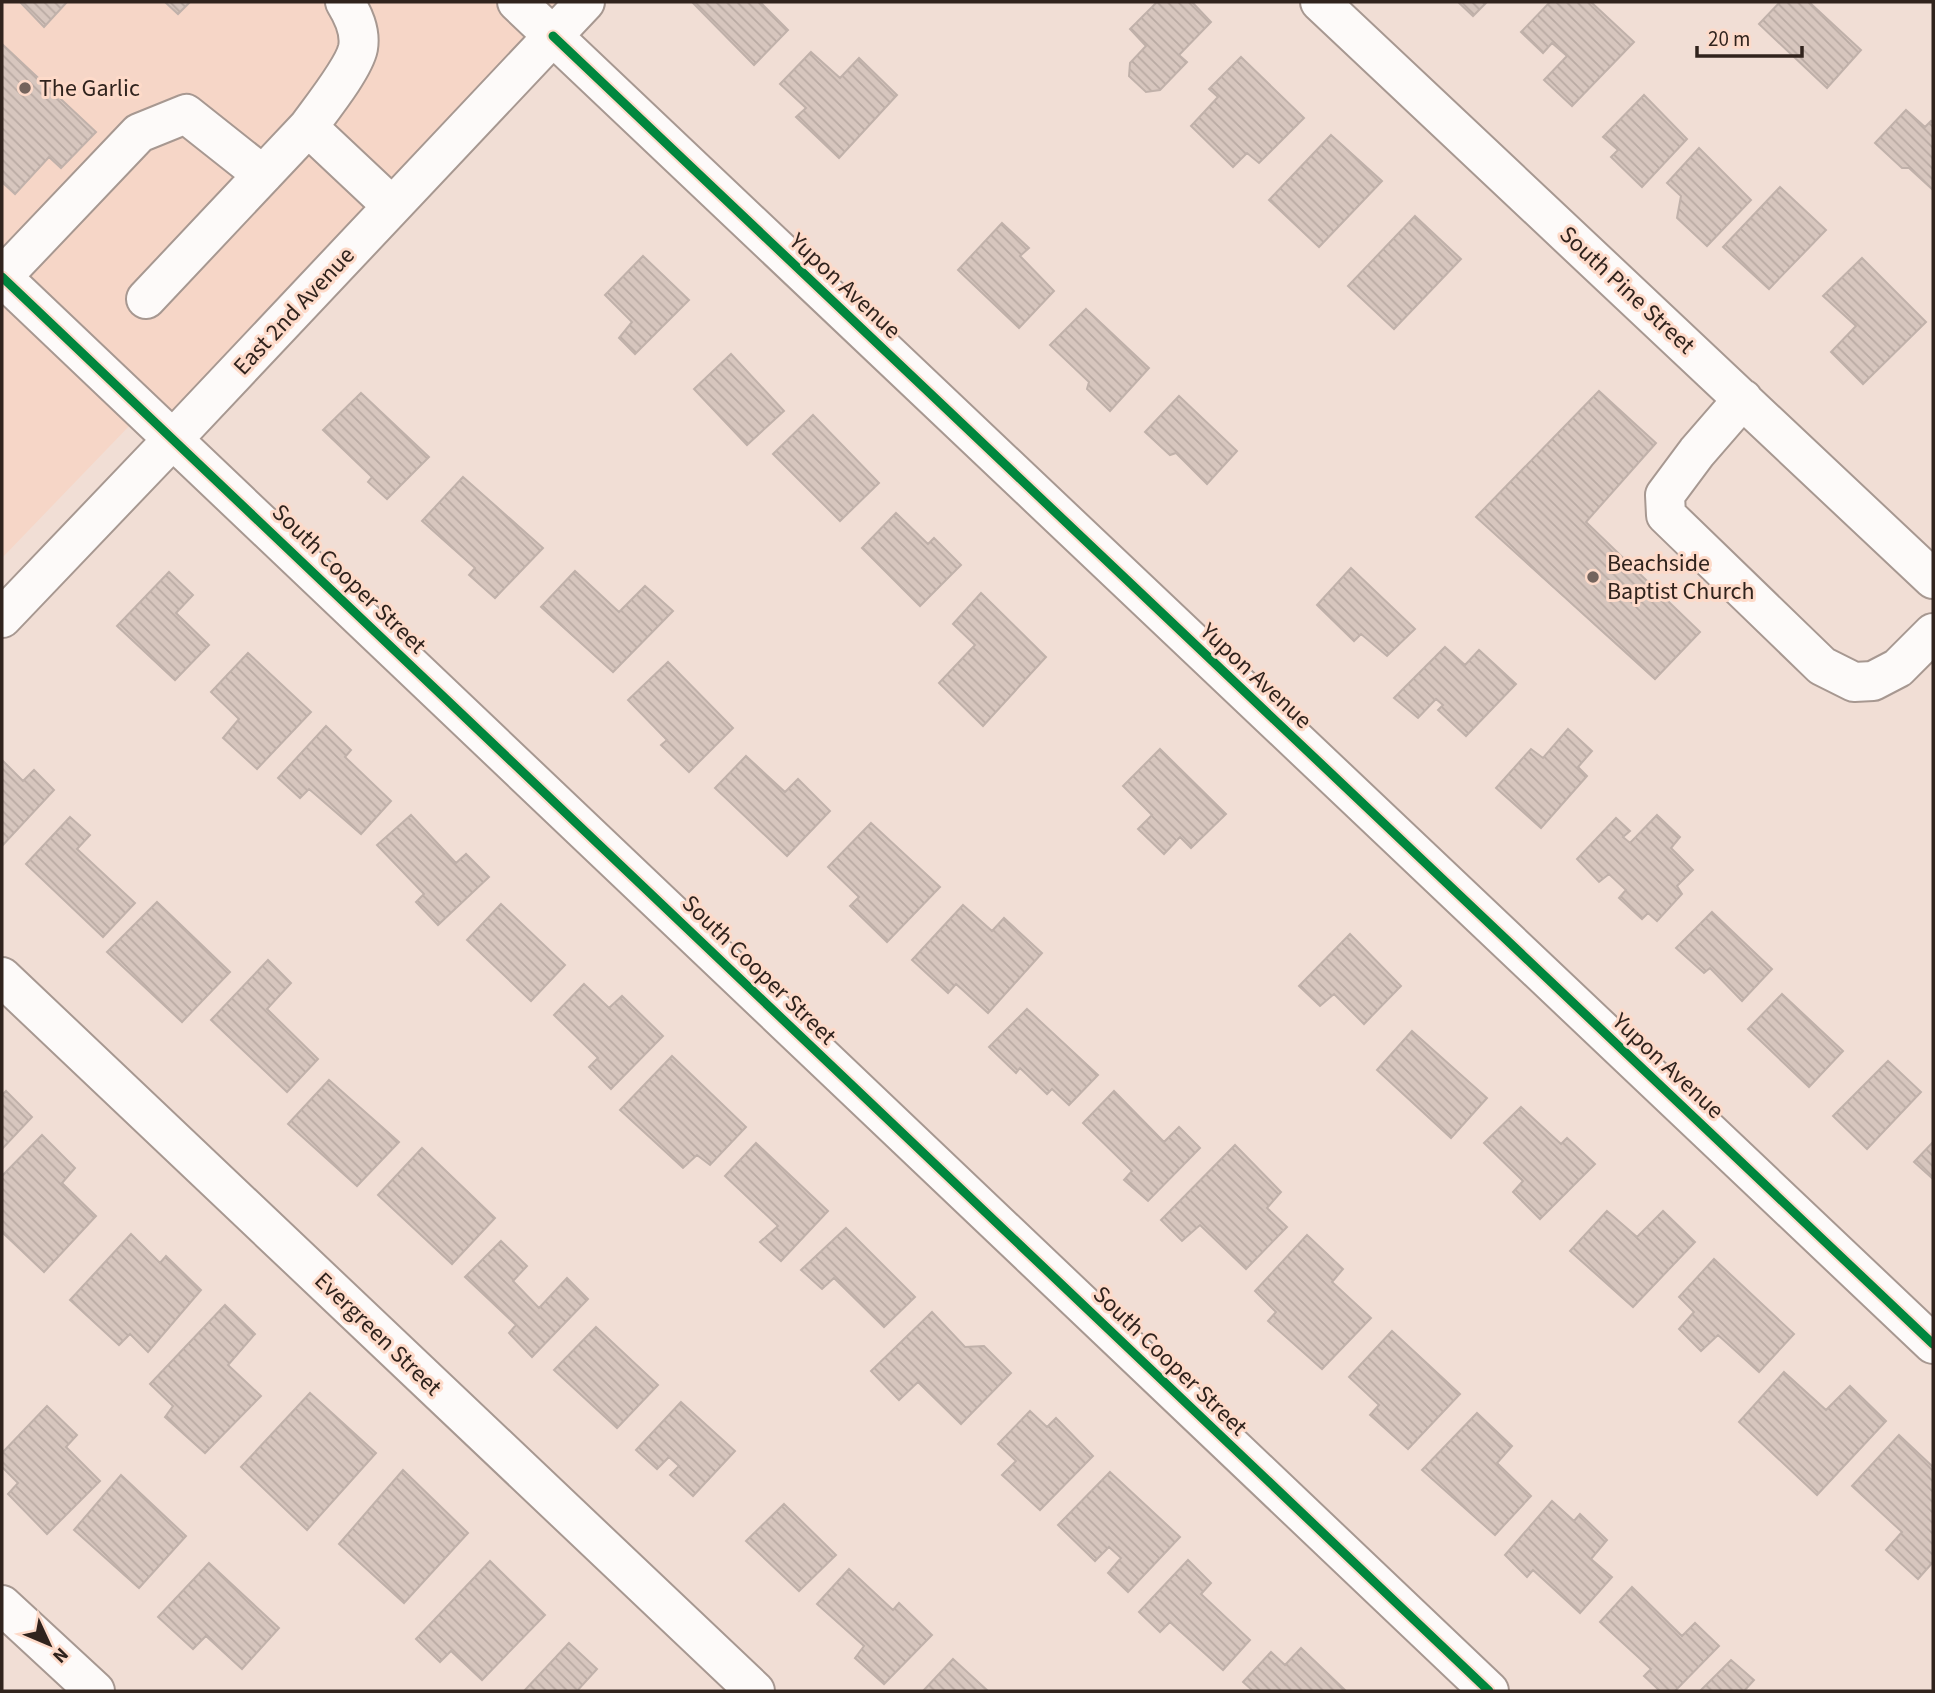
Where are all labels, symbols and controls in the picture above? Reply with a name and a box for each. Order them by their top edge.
scale bar [1697,14,1802,58]
text: 20 m [1708,24,1750,54]
place label: The Garlic [39,71,140,106]
marker: The Garlic [17,80,33,96]
street label: South Pine Street [1551,218,1703,362]
street label: Yupon Avenue [780,224,909,347]
street label: East 2nd Avenue [225,239,363,383]
street label: South Cooper Street [264,496,434,662]
place label: Beachside Baptist Church [1607,546,1755,609]
marker: Beachside Baptist Church [1585,569,1601,585]
street label: Yupon Avenue [1191,614,1320,737]
street label: South Cooper Street [674,887,844,1053]
street label: Yupon Avenue [1603,1004,1732,1127]
street label: Evergreen Street [306,1264,450,1404]
street label: South Cooper Street [1085,1278,1255,1444]
north arrow [14,1609,84,1679]
text: N [46,1641,74,1669]

